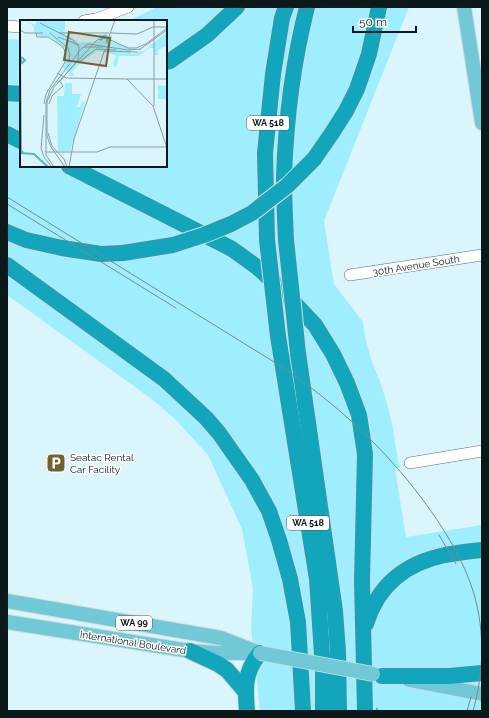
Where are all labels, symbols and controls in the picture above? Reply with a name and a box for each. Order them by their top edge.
scale bar [353,8,416,34]
text: 50 m [359,15,387,29]
inset map [20,20,167,167]
road number: WA 518 [247,116,289,130]
street label: 30th Avenue South [372,253,460,278]
parking icon: Seatac Rental Car Facility [45,452,67,474]
place label: Seatac Rental Car Facility [70,452,134,475]
road number: WA 518 [287,516,329,530]
road number: WA 99 [116,616,152,630]
street label: International Boulevard [79,629,187,656]

